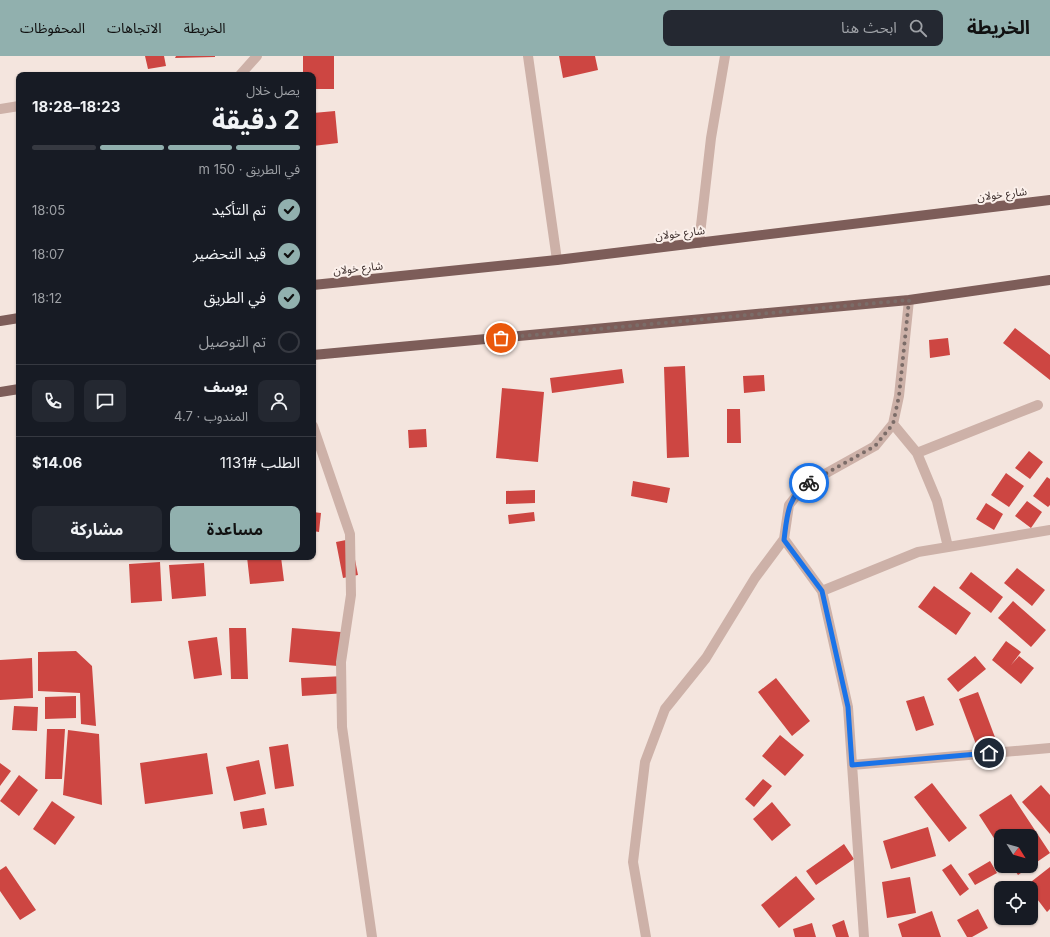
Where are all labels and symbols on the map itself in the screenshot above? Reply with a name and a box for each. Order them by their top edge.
street label: شارع خولان [976,184,1028,205]
street label: شارع خولان [654,223,706,244]
street label: شارع خولان [332,258,384,279]
pin [484,321,518,355]
courier [789,463,829,503]
pin [972,736,1006,770]
north arrow [994,829,1038,873]

